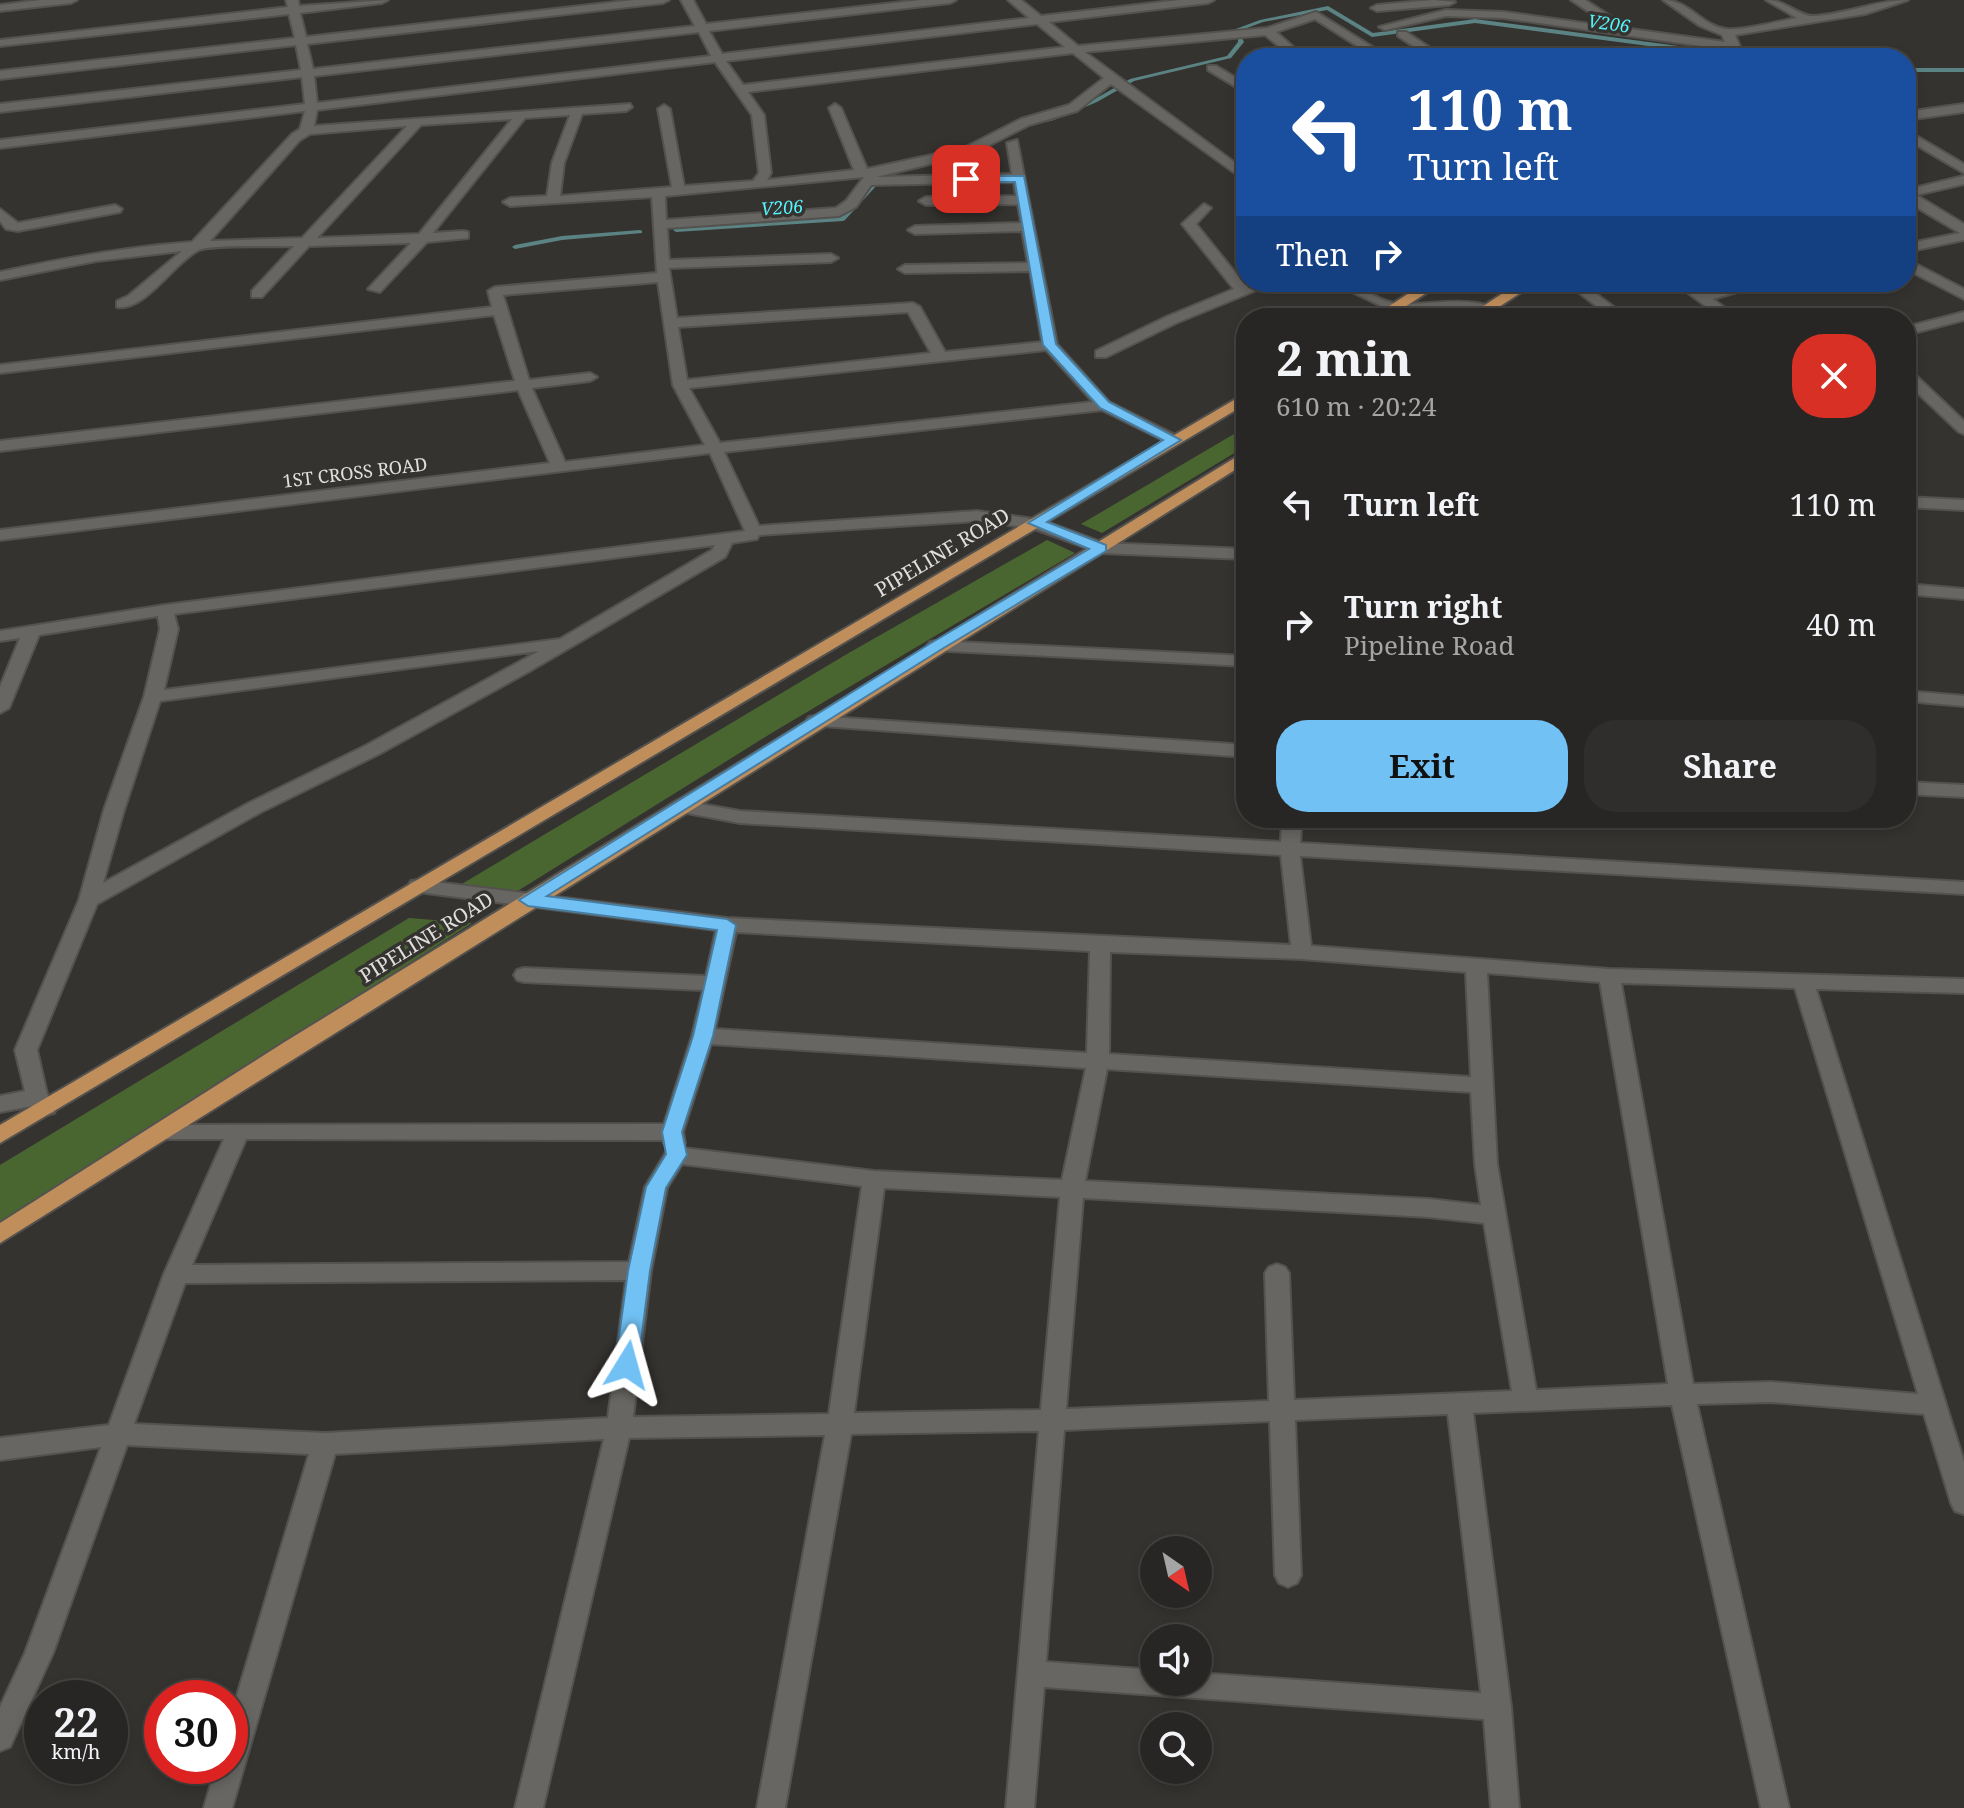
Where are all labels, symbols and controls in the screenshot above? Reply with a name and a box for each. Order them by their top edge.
water label: V206 [1586,8,1632,38]
text: 110 m [1408,70,1573,146]
icon: left [1276,80,1380,184]
text: Turn left [1408,142,1559,191]
pin [932,145,1000,213]
icon: arrive [944,157,988,201]
water label: V206 [760,194,804,220]
icon: right [1365,232,1409,276]
text: Then [1276,234,1349,275]
text: 2 min [1276,325,1412,390]
button: close [1792,334,1876,418]
text: 610 m · 20:24 [1276,388,1437,424]
street label: 1ST CROSS ROAD [281,451,429,493]
icon: left [1276,482,1320,526]
text: Turn left [1344,484,1479,525]
text: 110 m [1790,484,1876,525]
street label: PIPELINE ROAD [870,501,1014,603]
text: Turn right [1344,586,1502,627]
icon: right [1276,602,1320,646]
text: 40 m [1806,604,1876,645]
text: Pipeline Road [1344,627,1514,663]
button: Exit [1276,720,1568,812]
button: Share [1584,720,1876,812]
street label: PIPELINE ROAD [354,885,498,989]
position arrow [585,1323,669,1407]
north arrow [1140,1536,1212,1608]
map controls [1140,1536,1212,1784]
button: sound [1140,1624,1212,1696]
speed limit sign: 30 [144,1680,248,1784]
text: 22 [53,1694,99,1749]
button: search [1140,1712,1212,1784]
text: km/h [51,1738,101,1765]

